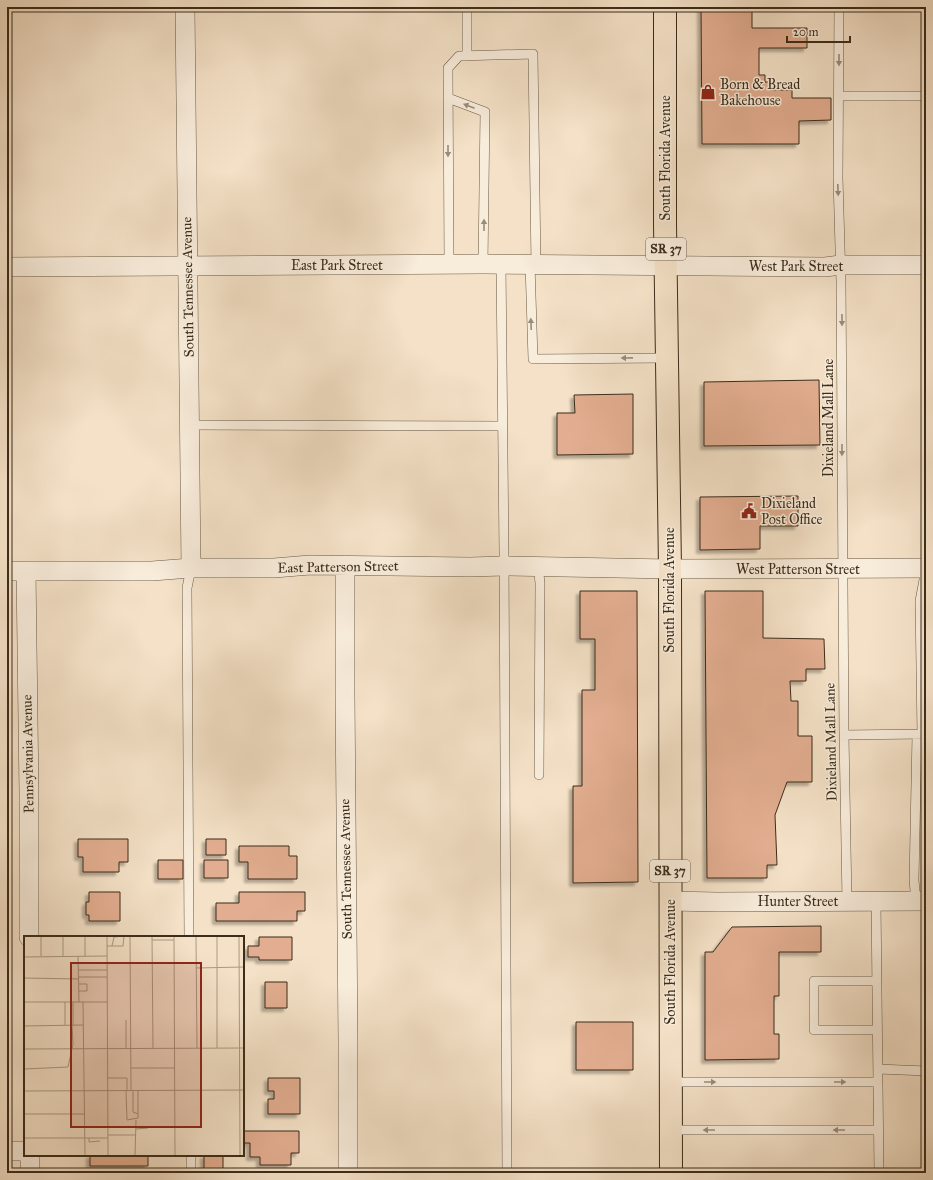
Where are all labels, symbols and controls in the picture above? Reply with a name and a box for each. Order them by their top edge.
scale bar [787,18,850,44]
text: 20 m [793,25,819,39]
one-way arrow [836,54,842,67]
place label: Born & Bread Bakehouse [720,76,800,109]
shop icon: Born & Bread Bakehouse [699,83,717,101]
street label: South Florida Avenue [657,95,674,221]
one-way arrow [464,103,475,109]
one-way arrow [445,145,451,158]
one-way arrow [835,184,842,196]
street label: South Tennessee Avenue [178,216,198,357]
one-way arrow [481,218,487,231]
road number: SR 37 [646,238,686,260]
street label: East Park Street [291,257,383,274]
street label: West Park Street [749,258,843,275]
one-way arrow [839,314,845,327]
one-way arrow [528,318,535,330]
one-way arrow [620,355,633,361]
street label: Dixieland Mall Lane [820,359,837,477]
one-way arrow [839,444,845,457]
place label: Dixieland Post Office [761,495,823,528]
public building icon: Dixieland Post Office [740,502,758,520]
street label: South Florida Avenue [661,527,678,653]
street label: East Patterson Street [277,557,399,577]
street label: West Patterson Street [736,561,860,578]
street label: Dixieland Mall Lane [821,682,841,801]
street label: Pennsylvania Avenue [18,694,38,814]
street label: South Tennessee Avenue [336,798,356,939]
road number: SR 37 [650,860,690,882]
street label: Hunter Street [758,893,838,910]
street label: South Florida Avenue [662,899,679,1025]
inset map [24,936,244,1156]
one-way arrow [704,1079,717,1085]
one-way arrow [834,1079,847,1085]
one-way arrow [702,1127,715,1133]
one-way arrow [832,1127,845,1133]

